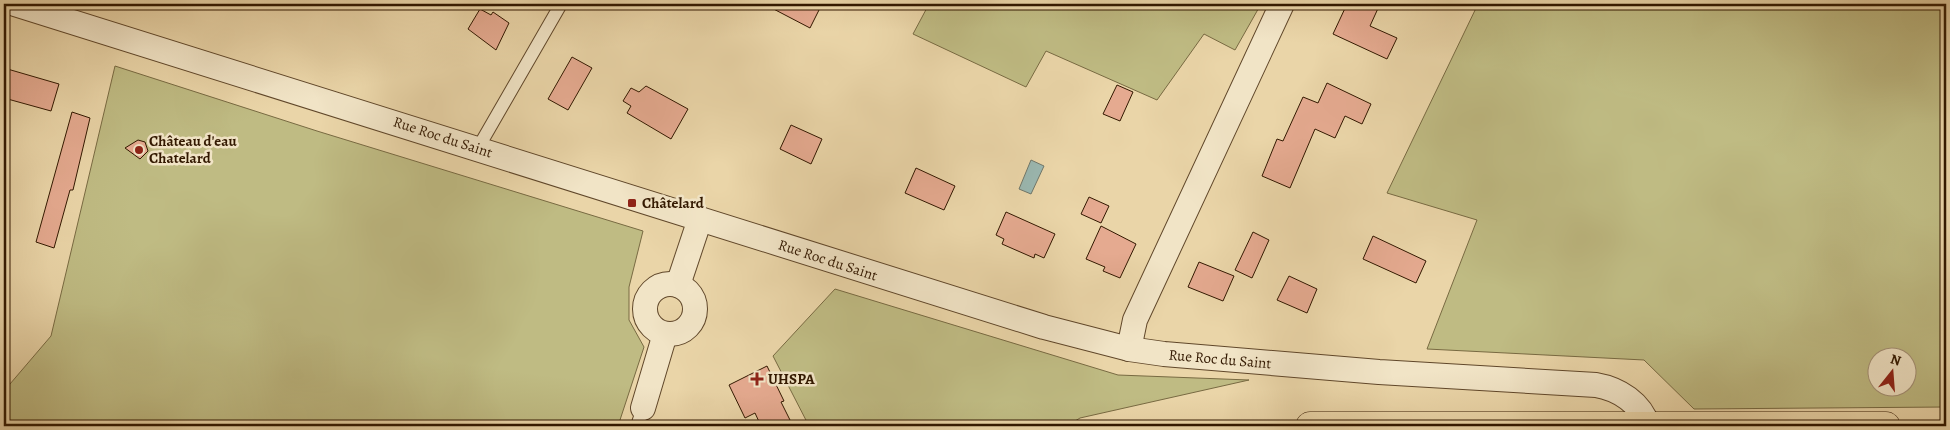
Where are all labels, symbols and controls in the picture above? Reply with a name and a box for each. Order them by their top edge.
street label: Rue Roc du Saint [391,112,495,162]
place label: Château d'eau Chatelard [149,131,237,168]
marker: Château d'eau Chatelard [133,144,145,156]
place label: Châtelard [642,193,705,213]
marker: Châtelard [626,197,638,209]
street label: Rue Roc du Saint [776,235,880,285]
street label: Rue Roc du Saint [1168,345,1272,373]
north arrow [1868,348,1918,398]
text: N [1888,349,1903,371]
place label: UHSPA [768,369,815,389]
marker: UHSPA [750,372,764,386]

